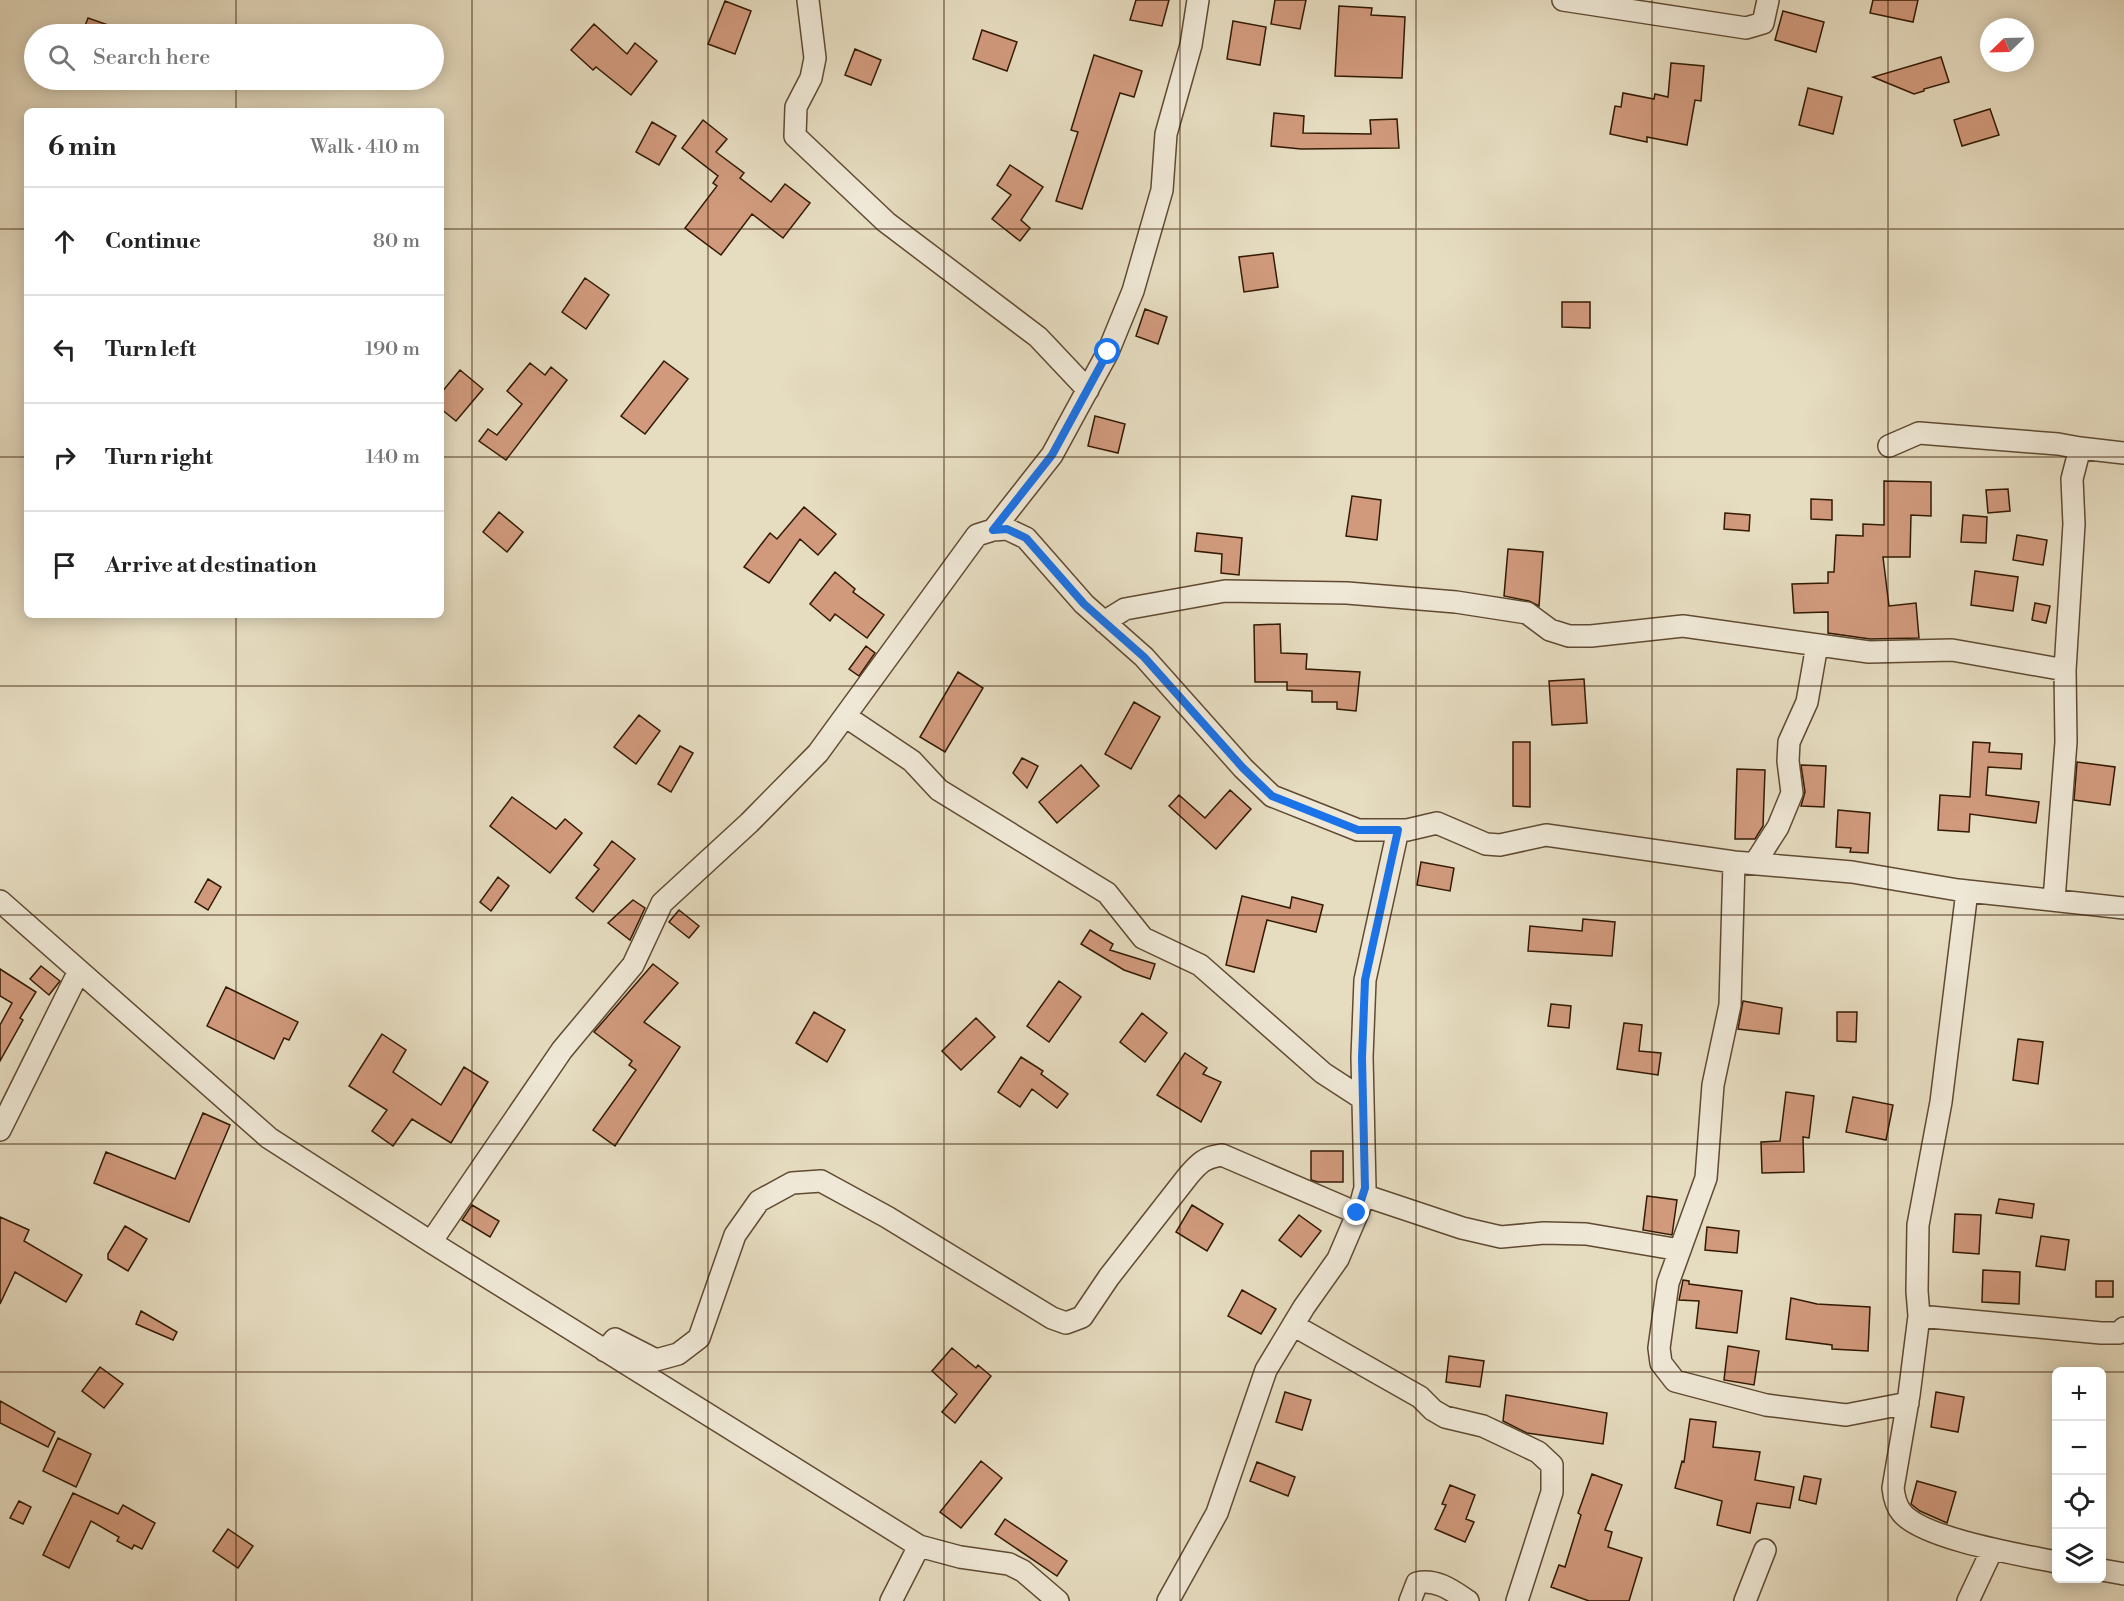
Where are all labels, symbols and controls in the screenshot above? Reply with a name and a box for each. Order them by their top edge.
north arrow [1980,18,2034,72]
search box [24,24,444,90]
icon: search [45,41,78,74]
text: Search here [93,44,210,71]
text: 6 min [48,131,116,163]
text: Walk · 410 m [310,135,420,160]
icon: ahead [48,225,81,258]
text: Continue [105,228,201,255]
text: 80 m [373,229,420,254]
icon: left [48,333,81,366]
text: Turn left [105,336,196,363]
text: 190 m [365,337,420,362]
route start [1094,338,1120,364]
icon: right [48,441,81,474]
text: Turn right [105,444,213,471]
text: 140 m [365,445,420,470]
icon: arrive [48,549,81,582]
text: Arrive at destination [105,552,317,579]
route end [1343,1199,1369,1225]
map controls [2052,1367,2106,1583]
button: + [2052,1367,2106,1421]
button: − [2052,1421,2106,1475]
button: locate [2052,1475,2106,1529]
button: layers [2052,1529,2106,1583]

